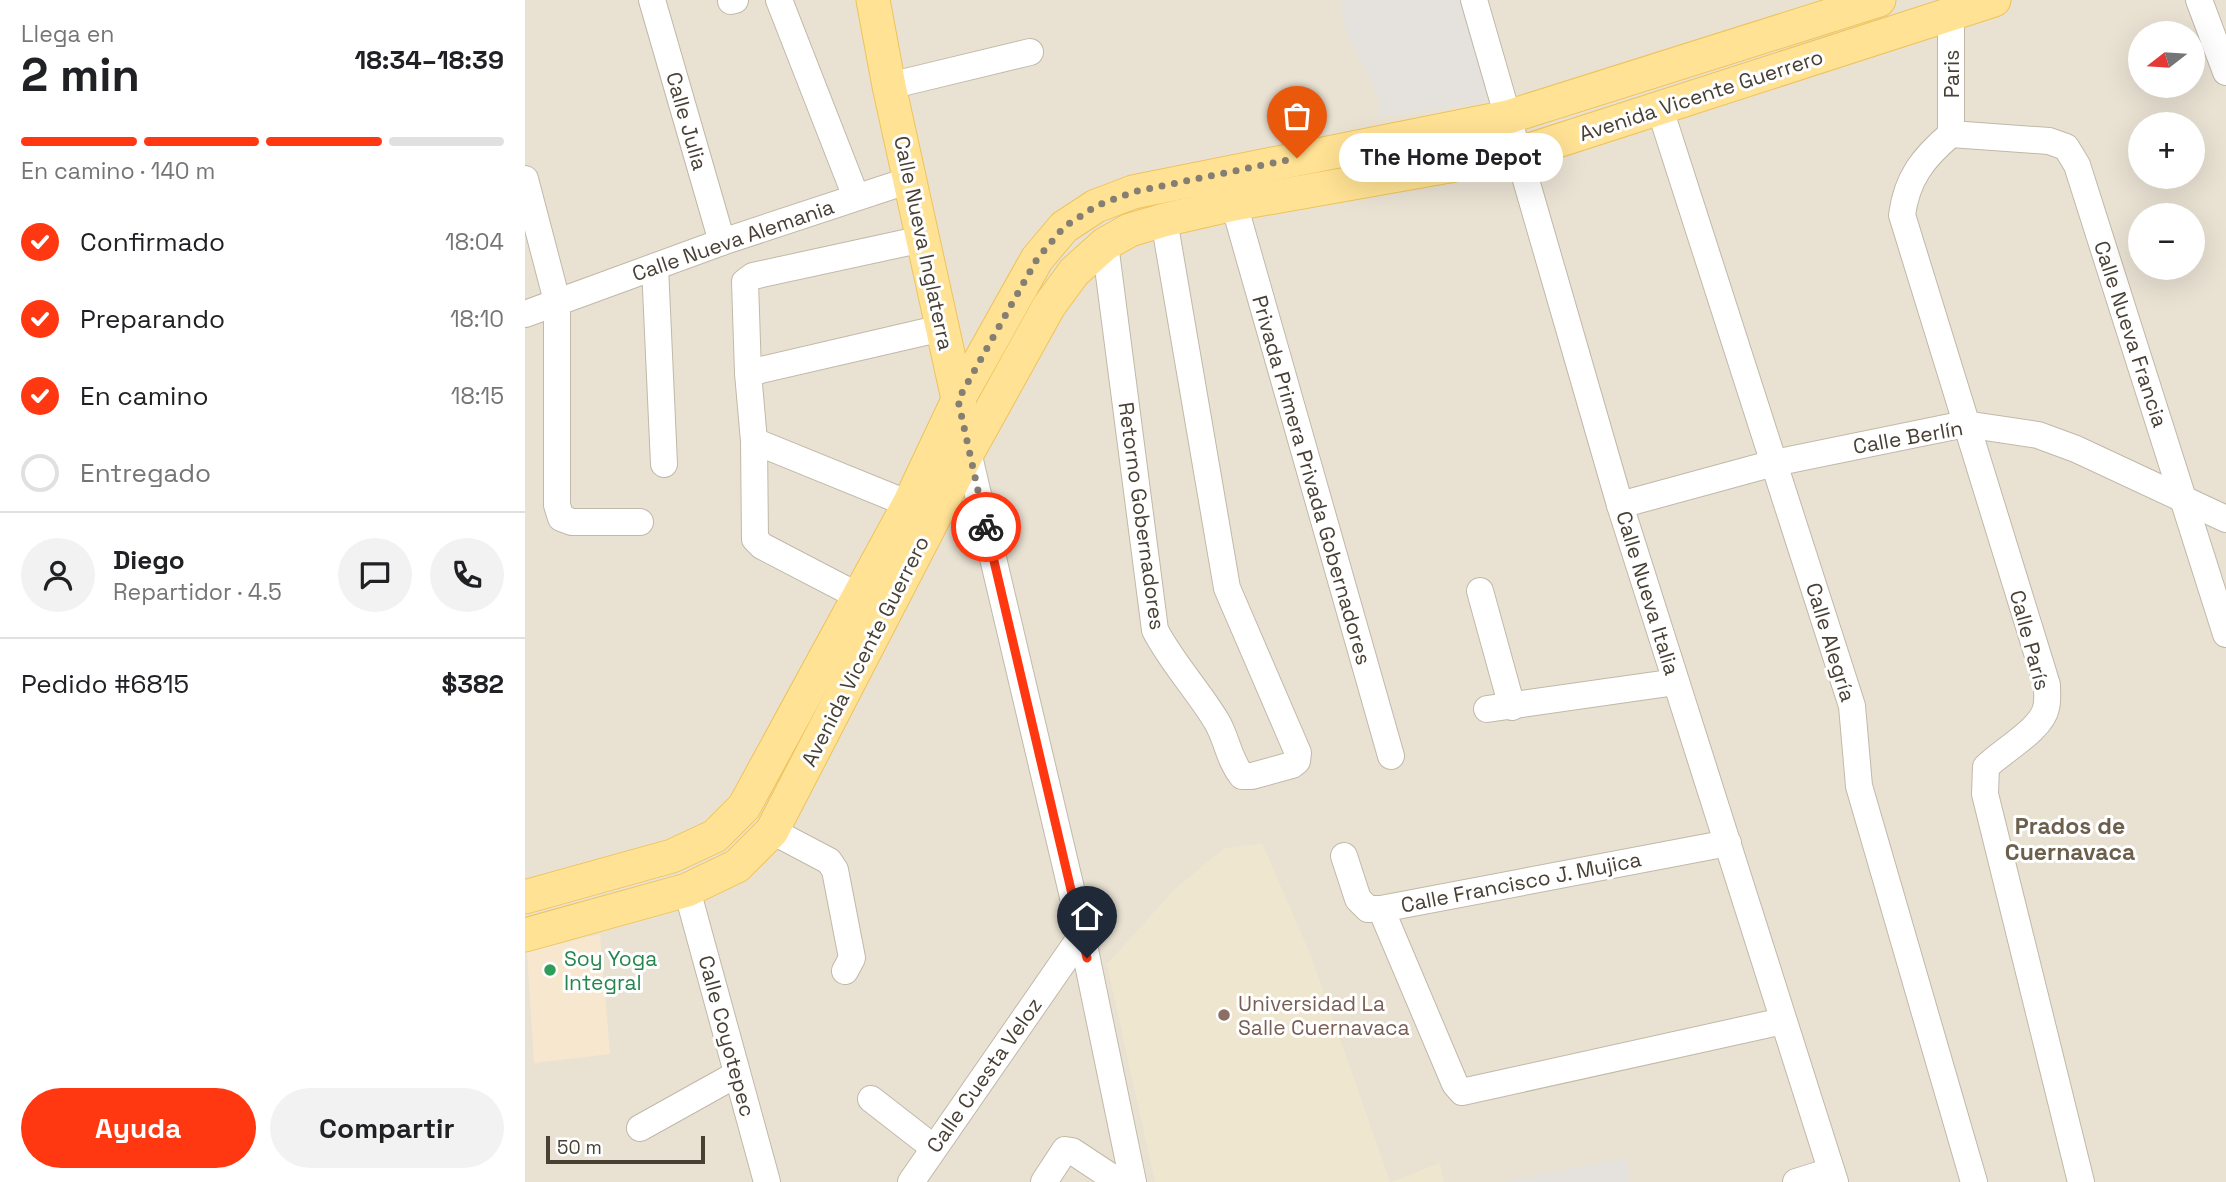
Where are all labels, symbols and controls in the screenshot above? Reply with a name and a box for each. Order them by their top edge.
text: Llega en [21,19,114,49]
north arrow [2128,21,2205,98]
map controls [2128,21,2205,280]
text: 18:34–18:39 [354,43,504,77]
street label: Avenida Vicente Guerrero [1575,43,1827,147]
text: 2 min [21,46,140,104]
street label: Paris [1938,50,1965,98]
street label: Calle Julia [660,69,714,173]
pin [1267,86,1327,158]
icon: bag [1278,97,1316,135]
button: + [2128,112,2205,189]
street label: Calle Nueva Inglaterra [888,133,960,353]
callout: The Home Depot [1339,134,1563,182]
text: The Home Depot [1360,142,1542,172]
text: En camino · 140 m [21,156,215,186]
street label: Calle Nueva Alemania [629,193,837,287]
button: − [2128,203,2205,280]
icon: check [21,223,59,261]
text: Confirmado [80,225,225,259]
text: 18:04 [445,227,504,257]
street label: Calle Nueva Francia [2088,237,2174,431]
street label: Privada Primera Privada Gobernadores [1246,292,1378,668]
icon: check [21,300,59,338]
text: Preparando [80,302,225,336]
text: 18:10 [450,304,504,334]
icon: check [21,377,59,415]
text: En camino [80,379,209,413]
text: 18:15 [451,381,504,411]
street label: Retorno Gobernadores [1113,400,1171,632]
street label: Calle Berlín [1851,414,1965,460]
text: Entregado [80,456,211,490]
courier [951,492,1021,562]
icon: bike [967,508,1005,546]
street label: Calle Nueva Italia [1610,508,1686,678]
street label: Avenida Vicente Guerrero [795,531,935,771]
button: person [21,538,95,612]
button: chat [338,538,412,612]
button: phone [430,538,504,612]
text: Diego [113,543,185,577]
text: Repartidor · 4.5 [113,577,282,607]
street label: Calle Alegría [1800,579,1862,705]
street label: Calle París [2004,587,2056,693]
text: Pedido #6815 [21,667,189,701]
text: $382 [441,667,504,701]
district label: Prados de Cuernavaca [2005,811,2135,867]
street label: Calle Francisco J. Mujica [1398,845,1644,919]
pin [1057,886,1117,958]
icon: home [1068,897,1106,935]
place label: Soy Yoga Integral [564,945,657,996]
street label: Calle Coyotepec [693,952,761,1120]
marker: Soy Yoga Integral [542,962,558,978]
place label: Universidad La Salle Cuernavaca [1238,990,1410,1041]
street label: Calle Cuesta Veloz [920,992,1048,1158]
marker: Universidad La Salle Cuernavaca [1216,1007,1232,1023]
button: Ayuda [21,1088,256,1168]
button: Compartir [270,1088,504,1168]
scale bar [546,1133,705,1165]
text: 50 m [557,1135,602,1160]

